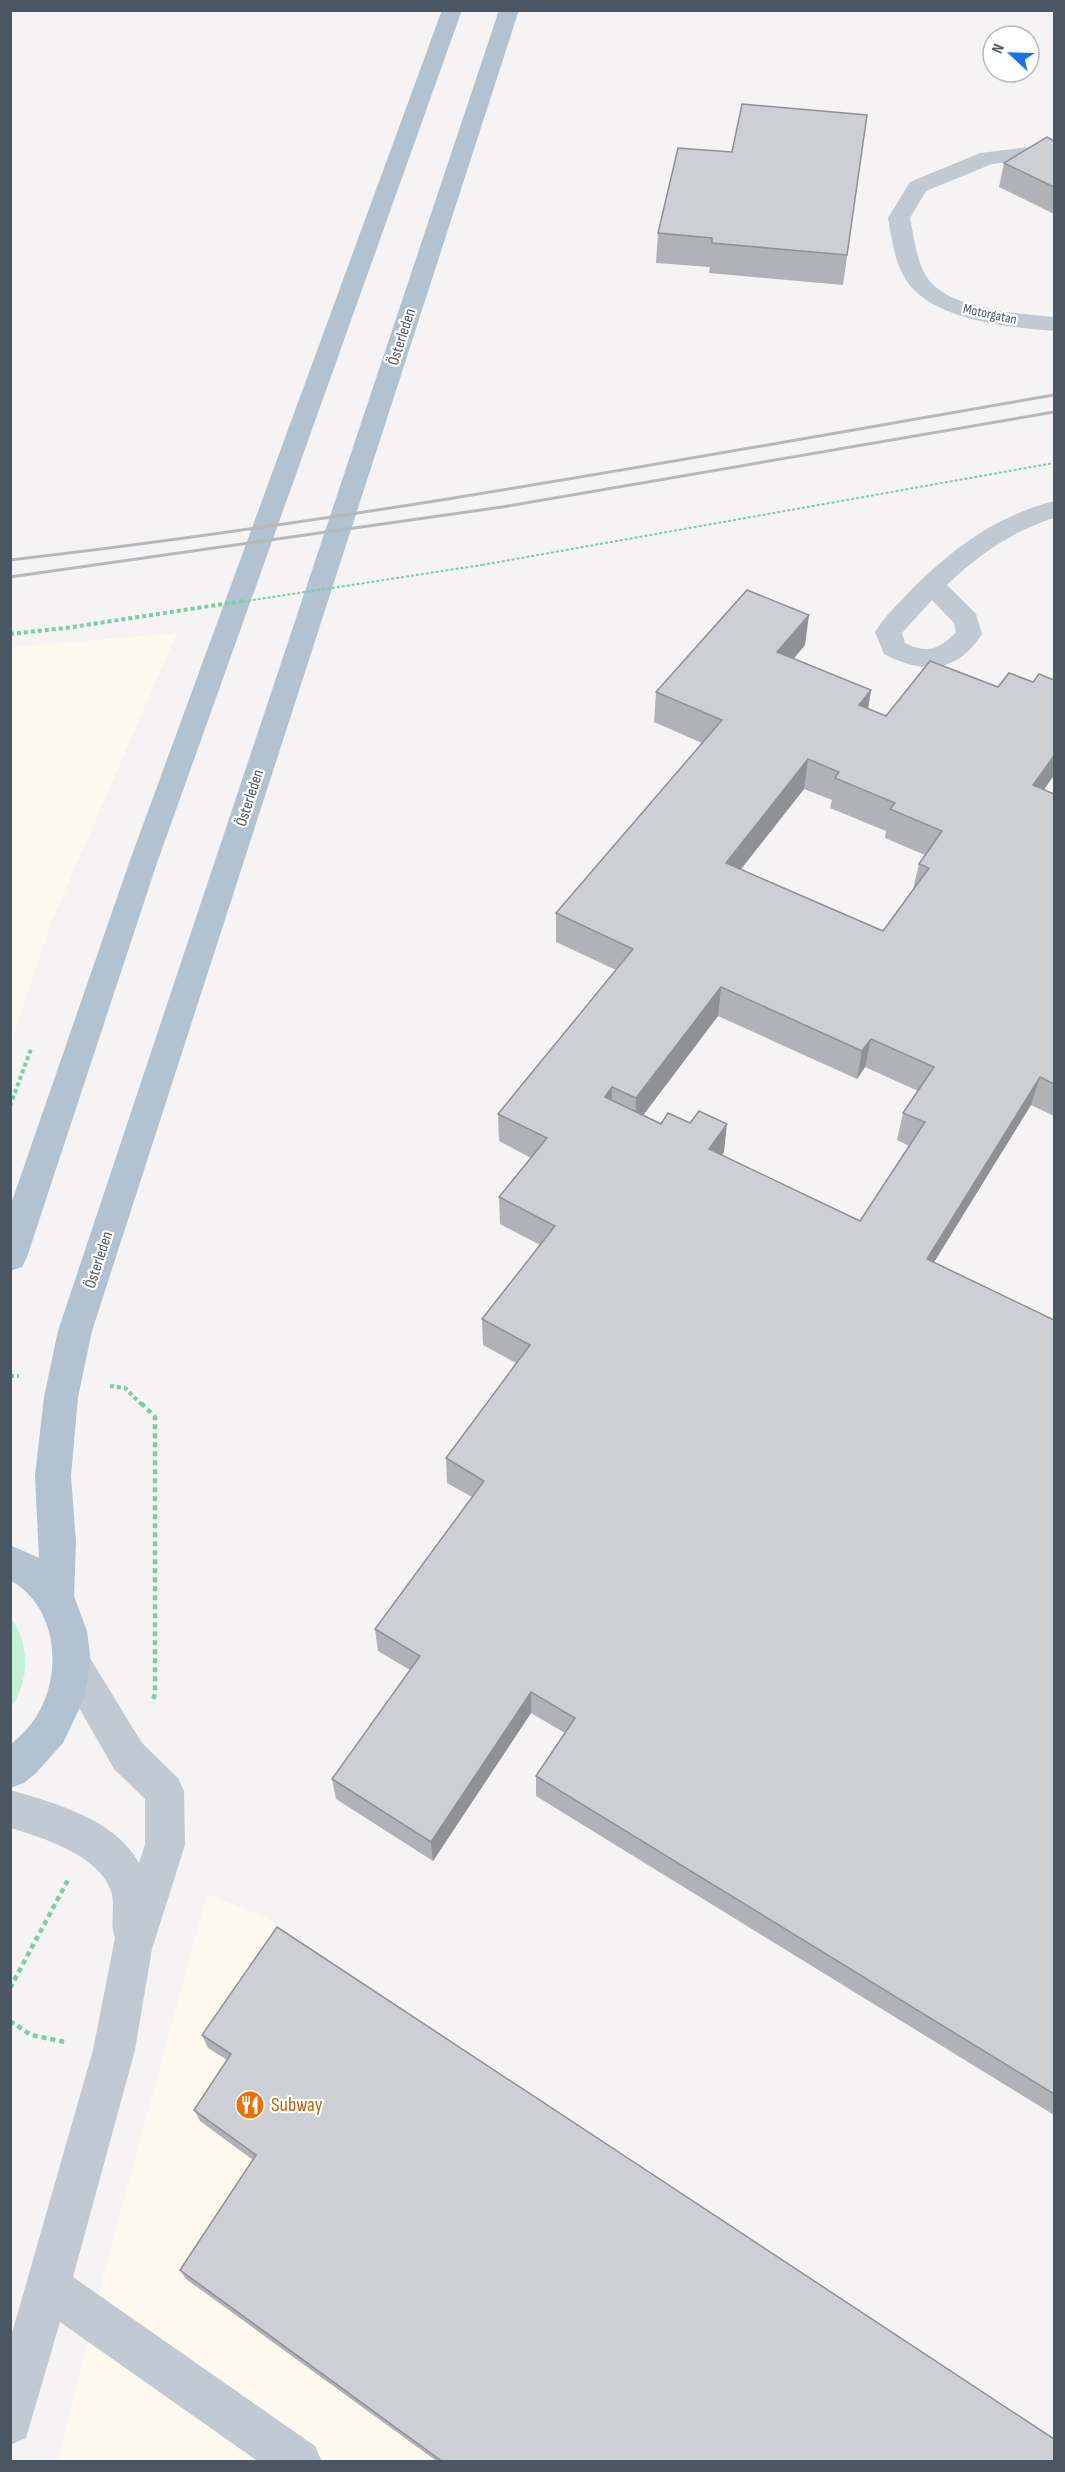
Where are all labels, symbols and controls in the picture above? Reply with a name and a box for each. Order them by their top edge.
north arrow [981,24,1041,84]
text: N [988,41,1009,56]
street label: Motorgatan [962,300,1018,328]
street label: Österleden [384,306,420,368]
street label: Österleden [232,767,268,829]
street label: Österleden [81,1229,117,1291]
restaurant icon: Subway [234,2089,266,2121]
place label: Subway [271,2093,323,2117]

